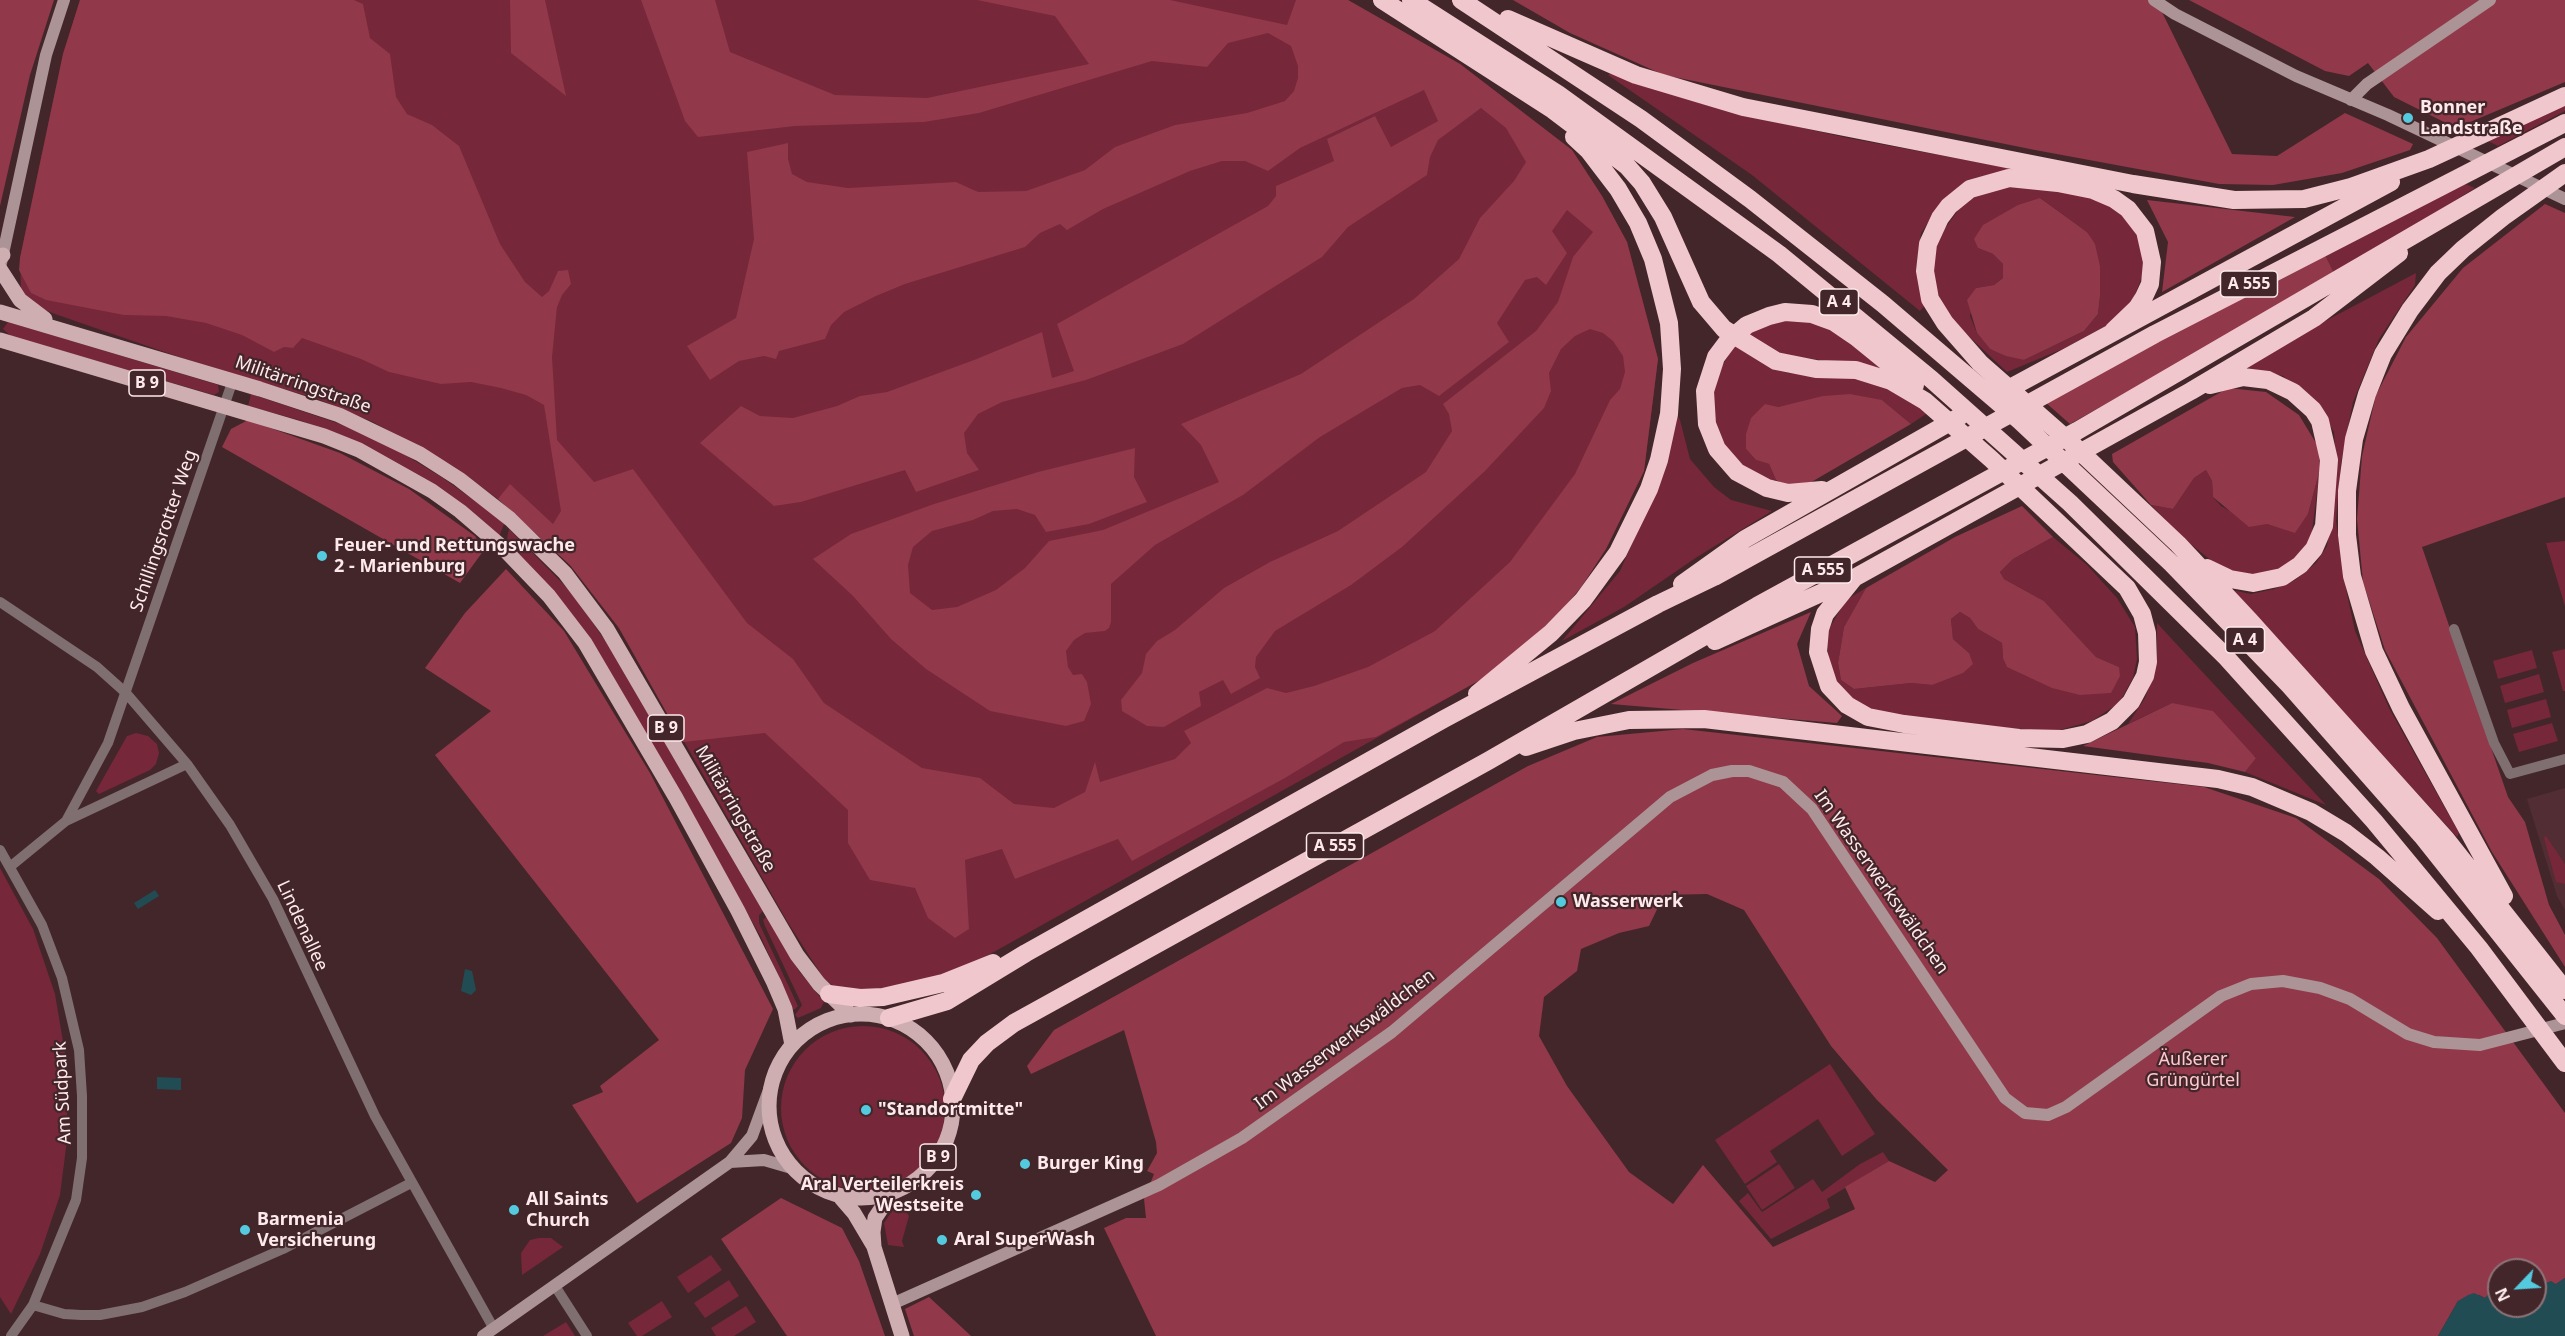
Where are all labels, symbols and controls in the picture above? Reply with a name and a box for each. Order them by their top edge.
place label: Bonner Landstraße [2420,97,2523,140]
marker: Bonner Landstraße [2401,111,2415,125]
road number: A 555 [2220,271,2278,297]
road number: A 4 [1820,289,1858,315]
street label: Militärringstraße [232,352,374,418]
road number: B 9 [129,370,165,396]
street label: Schillingsrotter Weg [126,447,202,615]
place label: Feuer- und Rettungswache 2 - Marienburg [334,535,575,578]
marker: Feuer- und Rettungswache 2 - Marienburg [315,549,329,563]
road number: A 555 [1794,557,1852,583]
road number: A 4 [2226,627,2264,653]
road number: B 9 [648,715,684,741]
street label: Militärringstraße [690,742,780,876]
street label: Im Wasserwerkswäldchen [1809,786,1953,978]
road number: A 555 [1306,833,1364,859]
street label: Lindenallee [272,877,332,975]
place label: Wasserwerk [1573,891,1683,913]
marker: Wasserwerk [1554,895,1568,909]
street label: Im Wasserwerkswäldchen [1251,965,1439,1115]
street label: Am Südpark [50,1041,76,1145]
park label: Äußerer Grüngürtel [2146,1049,2240,1092]
place label: "Standortmitte" [878,1099,1023,1121]
marker: "Standortmitte" [859,1103,873,1117]
road number: B 9 [920,1144,956,1170]
place label: Burger King [1037,1153,1144,1175]
marker: Burger King [1018,1157,1032,1171]
place label: Aral Verteilerkreis Westseite [801,1174,964,1216]
marker: Aral Verteilerkreis Westseite [969,1188,983,1202]
place label: All Saints Church [526,1189,608,1232]
marker: All Saints Church [507,1203,521,1217]
place label: Barmenia Versicherung [257,1209,376,1252]
marker: Barmenia Versicherung [238,1223,252,1237]
place label: Aral SuperWash [954,1229,1095,1251]
marker: Aral SuperWash [935,1233,949,1247]
north arrow [2487,1258,2547,1318]
text: N [2490,1284,2515,1305]

